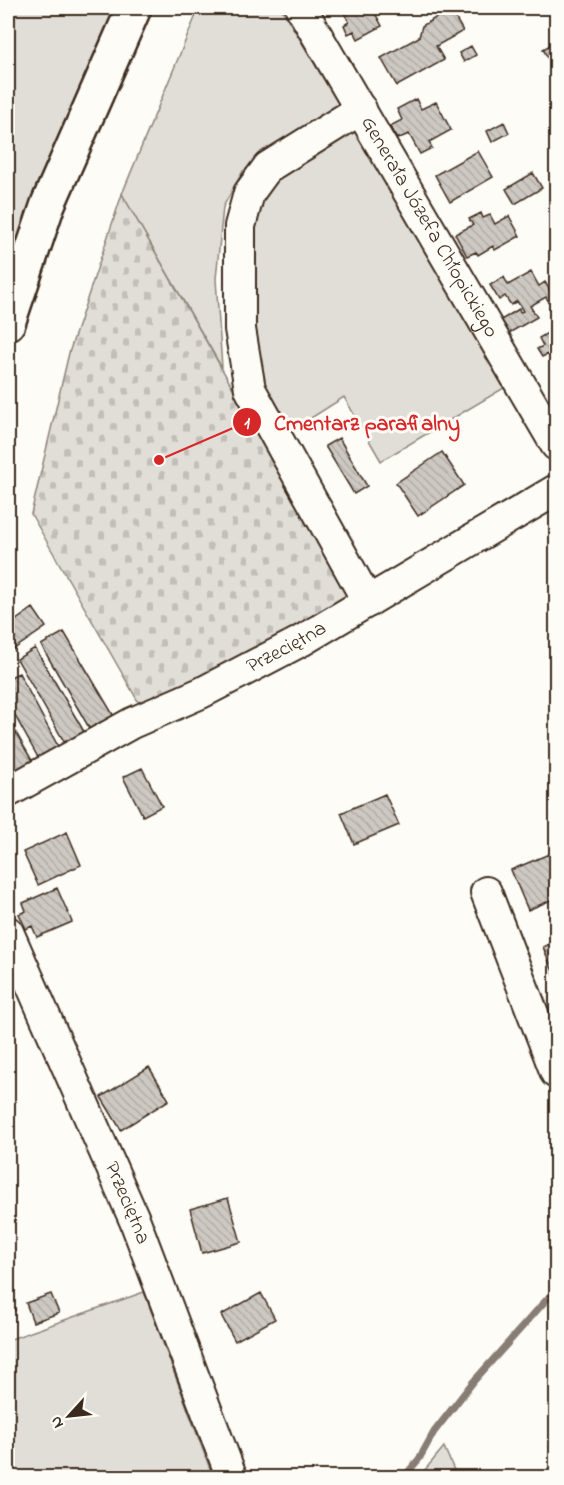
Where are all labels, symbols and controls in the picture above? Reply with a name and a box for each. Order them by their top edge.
street label: Generała Józefa Chłopickiego [353,111,505,344]
callout: Cmentarz parafialny [232,402,472,442]
text: Cmentarz parafialny [274,409,460,442]
text: 1 [244,411,250,437]
street label: Przeciętna [241,614,332,682]
street label: Przeciętna [96,1157,157,1249]
north arrow [39,1386,99,1446]
text: N [44,1411,71,1432]

